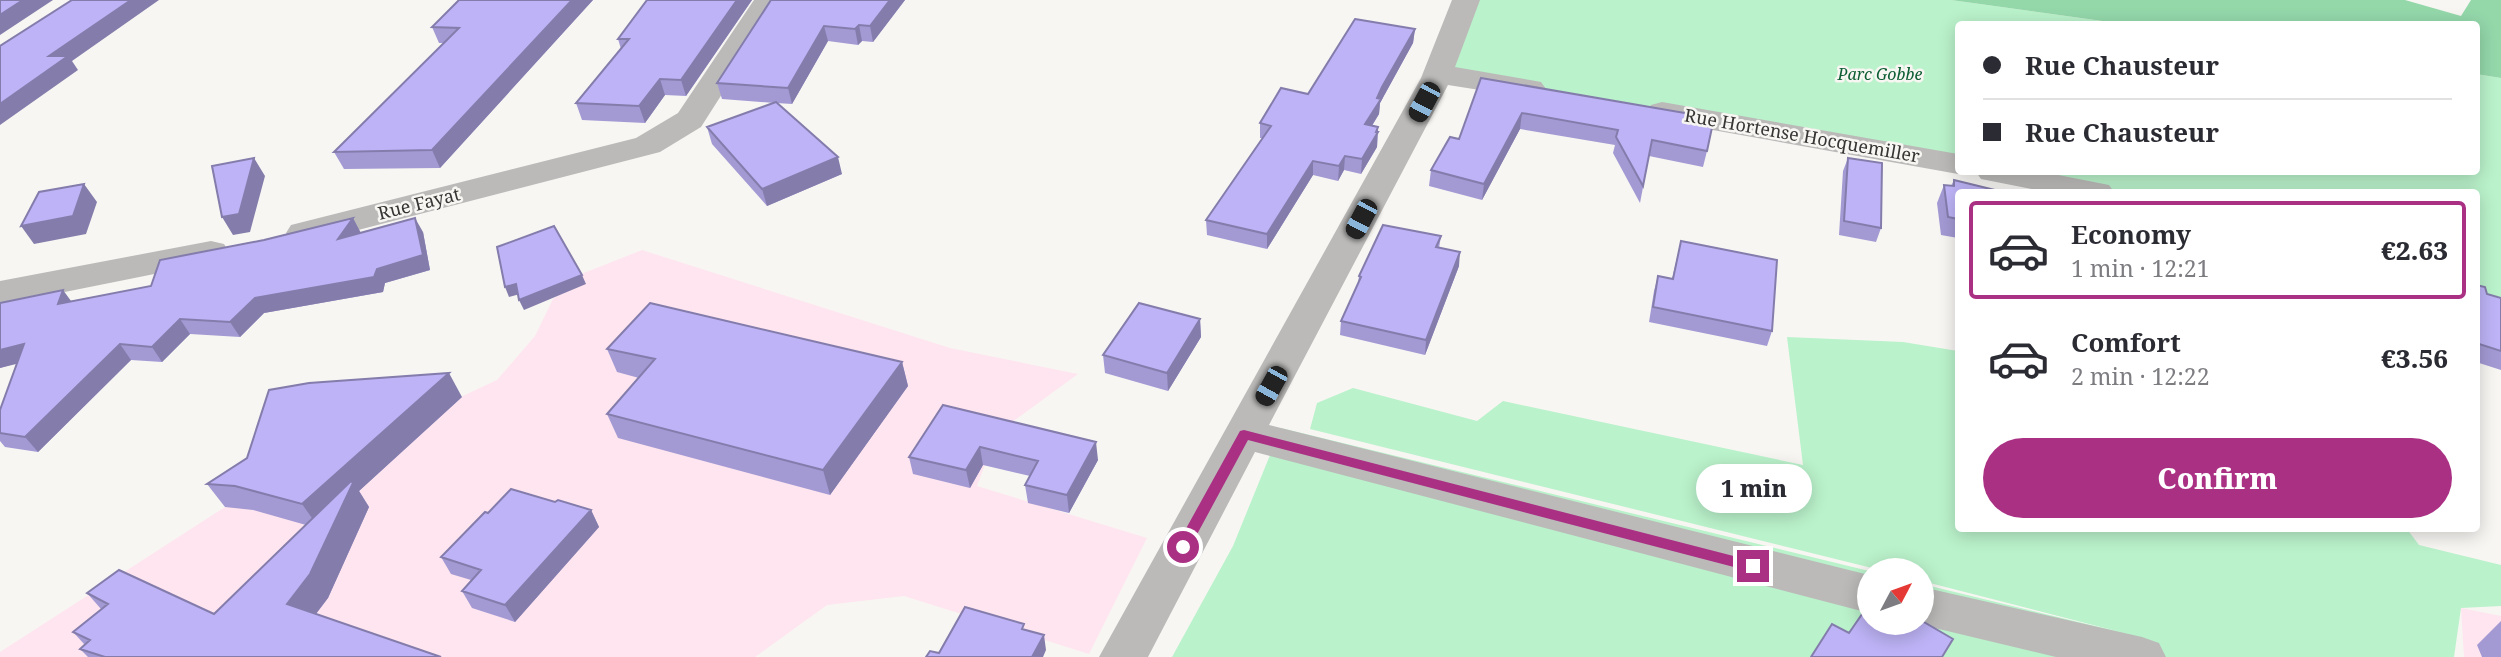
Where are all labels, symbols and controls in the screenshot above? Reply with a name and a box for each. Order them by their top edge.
text: Rue Chausteur [2025,47,2219,83]
park label: Parc Gobbe [1837,63,1922,85]
car [1405,79,1444,125]
street label: Rue Hortense Hocquemiller [1683,103,1922,168]
text: Rue Chausteur [2025,114,2219,150]
street label: Rue Fayat [375,181,462,225]
car [1342,196,1381,242]
text: Economy [2071,216,2191,252]
icon: car [1987,219,2050,282]
text: €2.63 [2381,232,2448,268]
text: 1 min · 12:21 [2071,252,2209,284]
text: Comfort [2071,324,2181,360]
icon: car [1987,327,2050,390]
text: €3.56 [2381,340,2448,376]
text: 2 min · 12:22 [2071,360,2209,392]
car [1252,363,1291,409]
button: Confirm [1983,438,2452,518]
callout: 1 min [1695,464,1811,514]
text: 1 min [1721,472,1787,504]
route start [1167,531,1199,563]
route end [1737,550,1769,582]
north arrow [1857,558,1934,635]
map controls [1857,558,1934,635]

